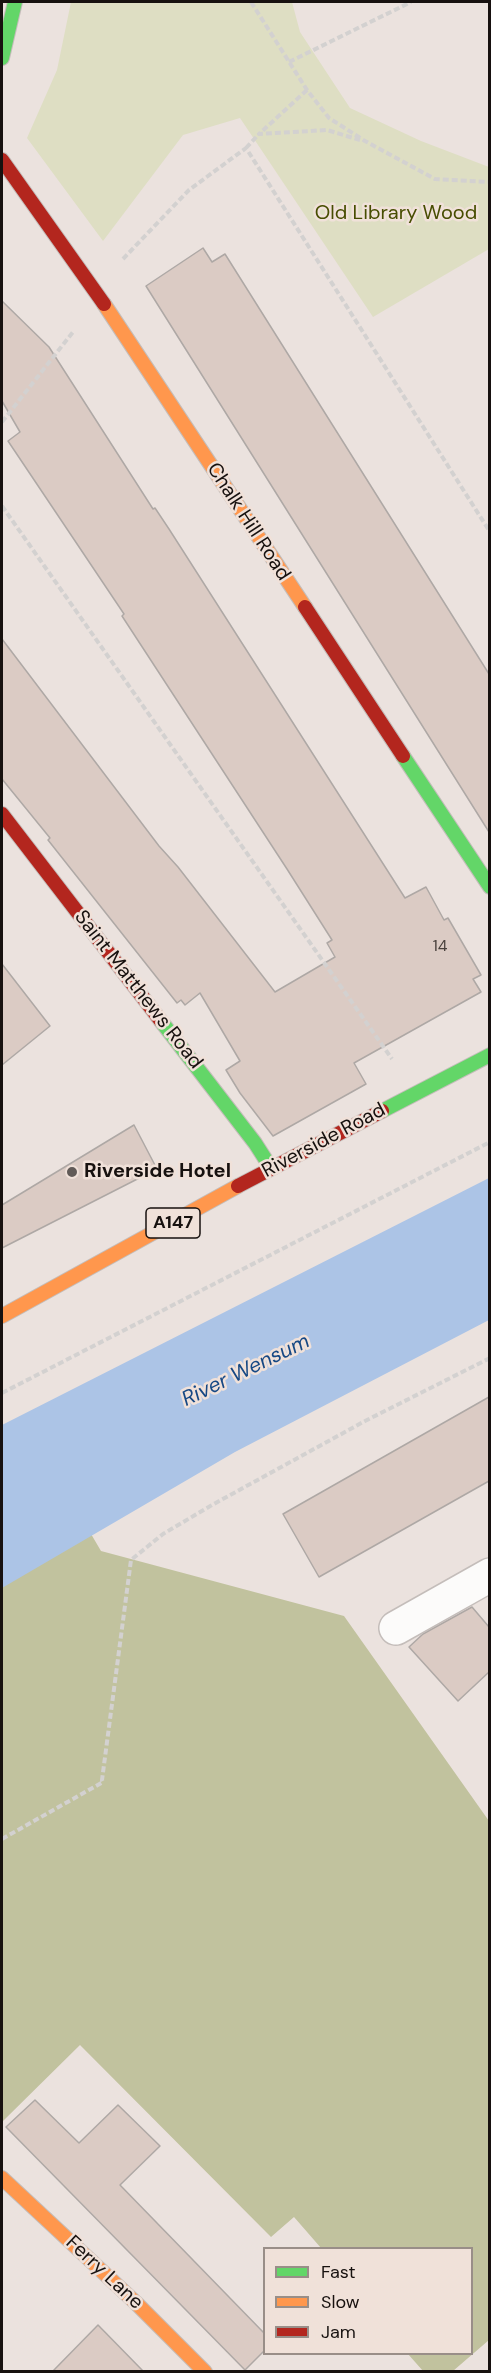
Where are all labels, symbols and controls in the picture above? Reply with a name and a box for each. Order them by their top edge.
park label: Old Library Wood [315,202,477,226]
street label: Chalk Hill Road [201,459,295,585]
street label: Saint Matthews Road [69,906,207,1074]
house number: 14 [433,937,447,957]
street label: Riverside Road [258,1098,390,1184]
place label: Riverside Hotel [84,1160,231,1184]
marker: Riverside Hotel [65,1165,79,1179]
road number: A147 [146,1208,200,1238]
water label: River Wensum [178,1329,314,1413]
street label: Ferry Lane [60,2231,148,2315]
legend [263,2247,473,2355]
text: Fast [321,2260,356,2284]
text: Slow [321,2290,360,2314]
text: Jam [321,2320,356,2344]

